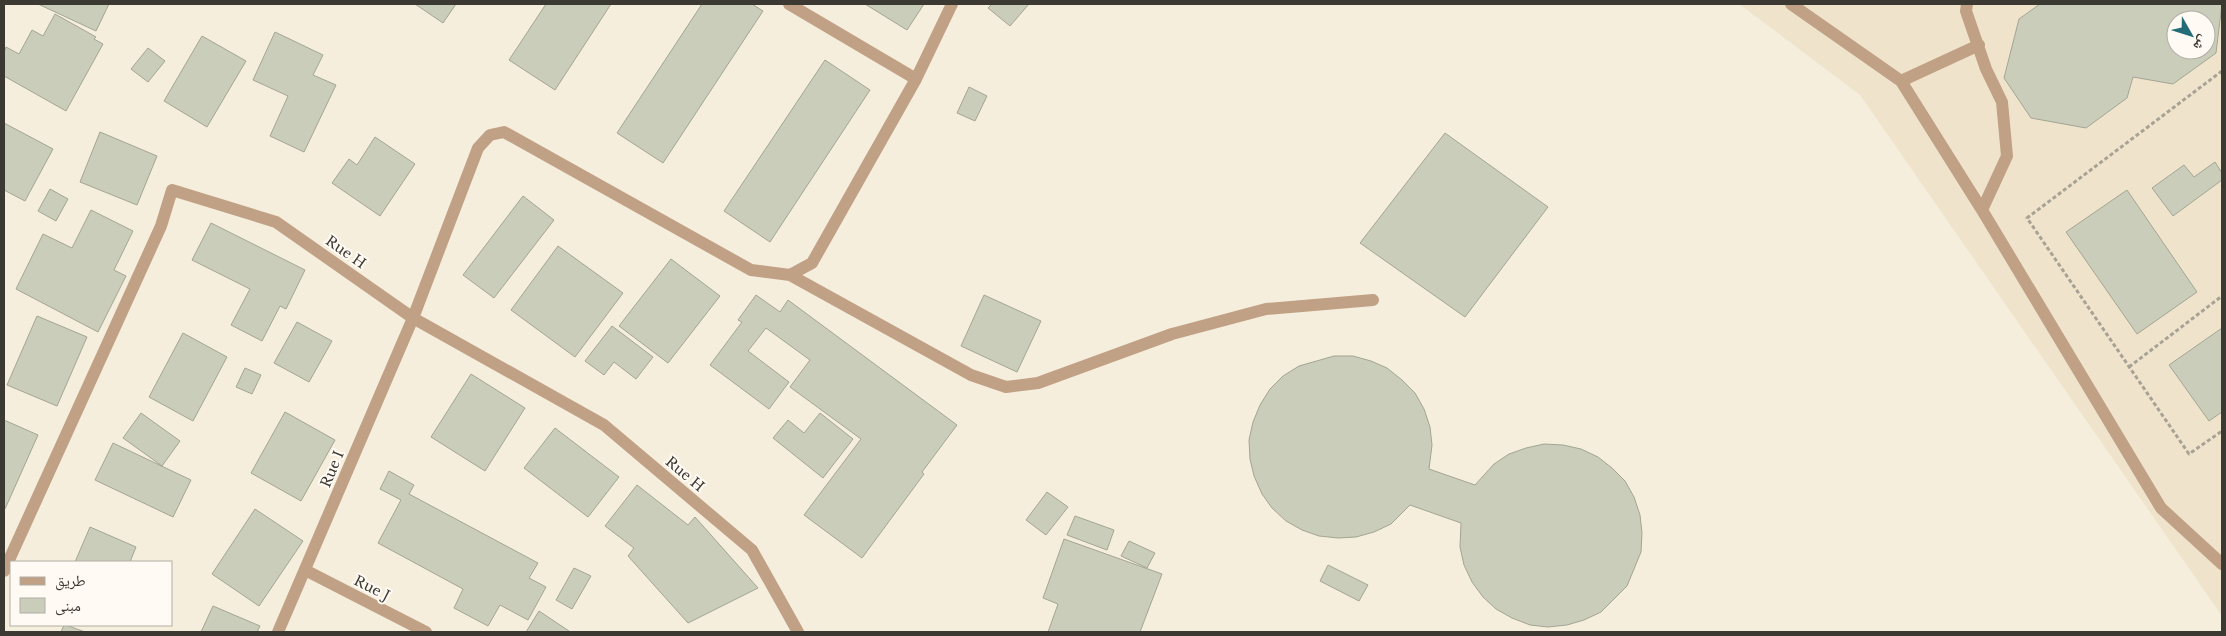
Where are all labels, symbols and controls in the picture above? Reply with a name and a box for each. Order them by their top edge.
north arrow [2166,10,2216,60]
text: ش [2189,32,2213,55]
street label: Rue H [322,232,370,272]
street label: Rue I [316,448,348,490]
street label: Rue H [662,453,708,496]
legend [10,561,172,626]
text: طريق [55,571,86,591]
street label: Rue J [351,571,393,605]
text: مبنى [55,596,81,616]

